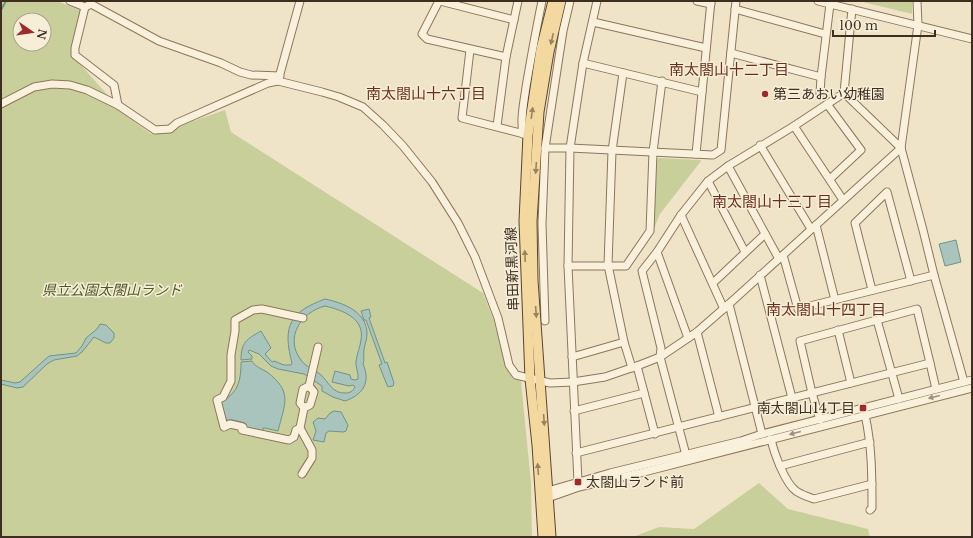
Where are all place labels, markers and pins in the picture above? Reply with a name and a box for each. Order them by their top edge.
place label: 第三あおい幼稚園 [773,85,885,103]
marker: 第三あおい幼稚園 [760,89,770,99]
place label: 南太閤山14丁目 [757,399,855,417]
marker: 南太閤山14丁目 [858,403,868,413]
place label: 太閤山ランド前 [586,473,684,491]
marker: 太閤山ランド前 [573,477,583,487]

